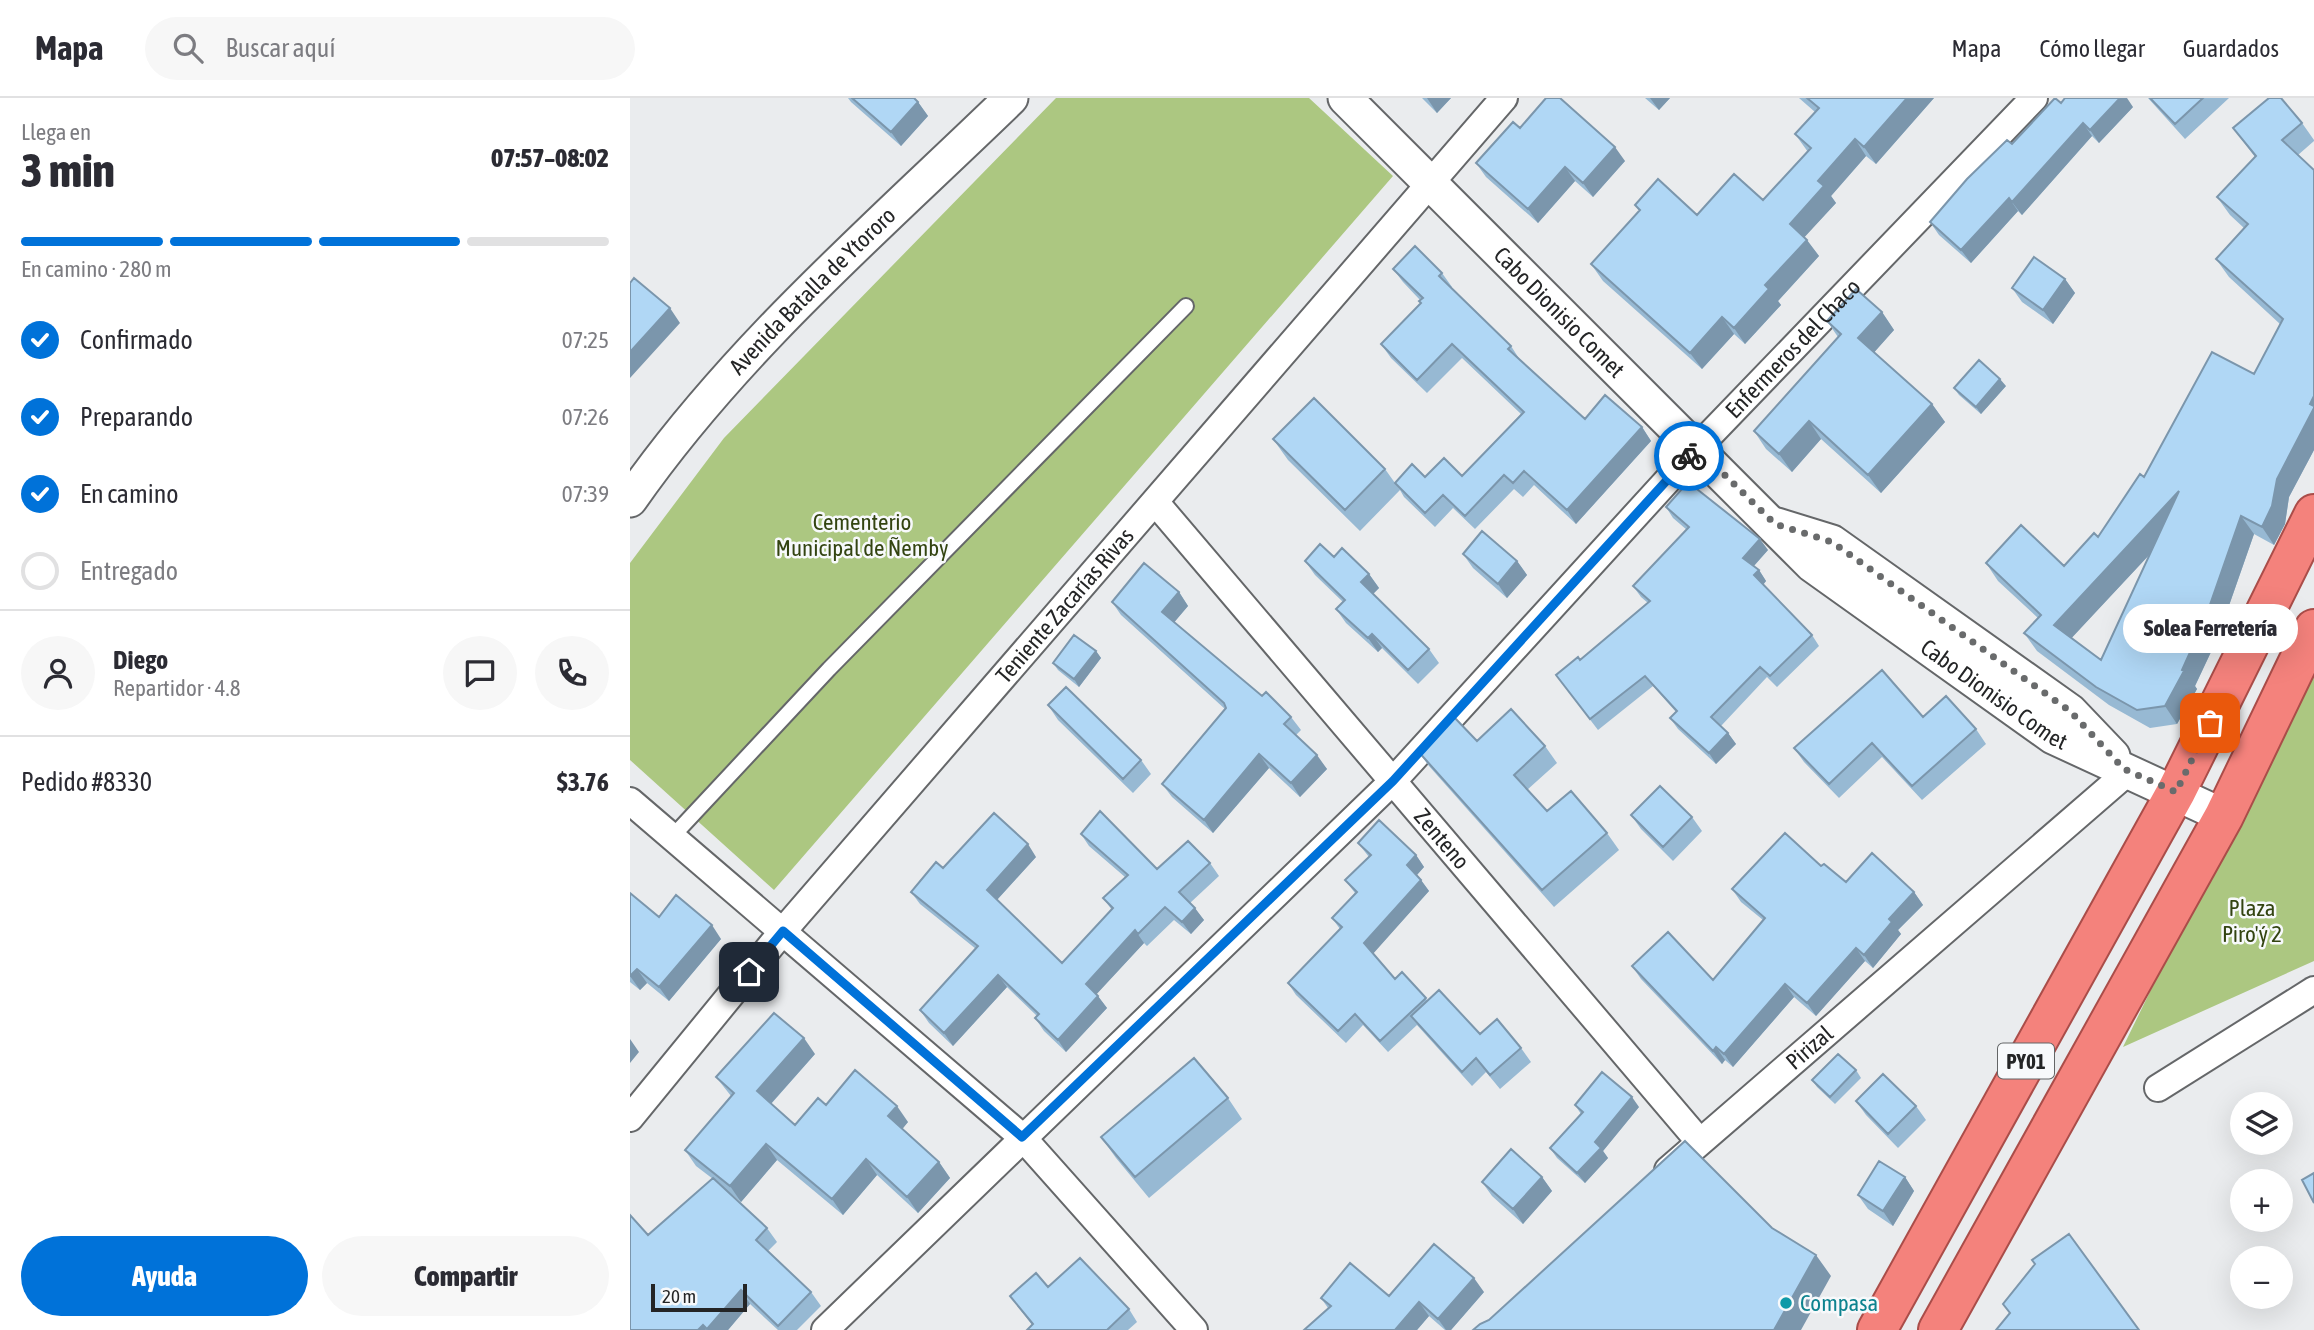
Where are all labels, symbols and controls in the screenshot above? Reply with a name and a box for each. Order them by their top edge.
search box [145,17,635,80]
text: Mapa [35,29,103,67]
icon: search [169,29,207,67]
text: Buscar aquí [225,33,335,63]
text: Mapa [1952,35,2001,62]
text: Cómo llegar [2039,35,2145,62]
text: Guardados [2183,35,2279,62]
text: Llega en [21,119,91,145]
text: 07:57–08:02 [491,143,609,173]
text: 3 min [21,144,115,197]
street label: Avenida Batalla de Ytororo [724,202,901,380]
street label: Cabo Dionisio Comet [1489,242,1630,383]
text: En camino · 280 m [21,256,172,282]
street label: Enfermeros del Chaco [1720,274,1866,423]
icon: check [21,321,59,359]
text: Confirmado [80,325,193,355]
text: 07:25 [562,327,609,353]
icon: check [21,398,59,436]
text: Preparando [80,402,193,432]
text: 07:26 [562,404,609,430]
courier [1654,421,1724,491]
icon: bike [1670,437,1708,475]
icon: check [21,475,59,513]
text: En camino [80,479,179,509]
text: 07:39 [562,481,609,507]
park label: Cementerio Municipal de Ñemby [776,509,948,561]
street label: Teniente Zacarías Rivas [991,523,1139,688]
text: Entregado [80,556,178,586]
callout: Solea Ferretería [2122,604,2298,653]
text: Solea Ferretería [2144,615,2277,641]
street label: Cabo Dionisio Comet [1916,634,2071,755]
button: person [21,636,95,710]
button: chat [443,636,517,710]
button: phone [535,636,609,710]
text: Diego [113,645,168,675]
text: Repartidor · 4.8 [113,675,240,701]
pin [2180,693,2240,753]
icon: bag [2191,704,2229,742]
text: Pedido #8330 [21,767,152,797]
text: $3.76 [557,767,609,797]
street label: Zenteno [1409,803,1475,874]
park label: Plaza Piro'ý 2 [2222,895,2282,947]
pin [719,942,779,1002]
icon: home [730,953,768,991]
street label: Pirizal [1781,1020,1838,1075]
road number: PY01 [1998,1044,2054,1079]
map controls [2230,1092,2293,1309]
button: layers [2230,1092,2293,1155]
button: + [2230,1169,2293,1232]
button: Ayuda [21,1236,308,1316]
button: Compartir [322,1236,609,1316]
button: − [2230,1246,2293,1309]
scale bar [651,1281,747,1313]
text: 20 m [662,1285,696,1307]
place label: Compasa [1800,1290,1878,1316]
marker: Compasa [1778,1295,1794,1311]

